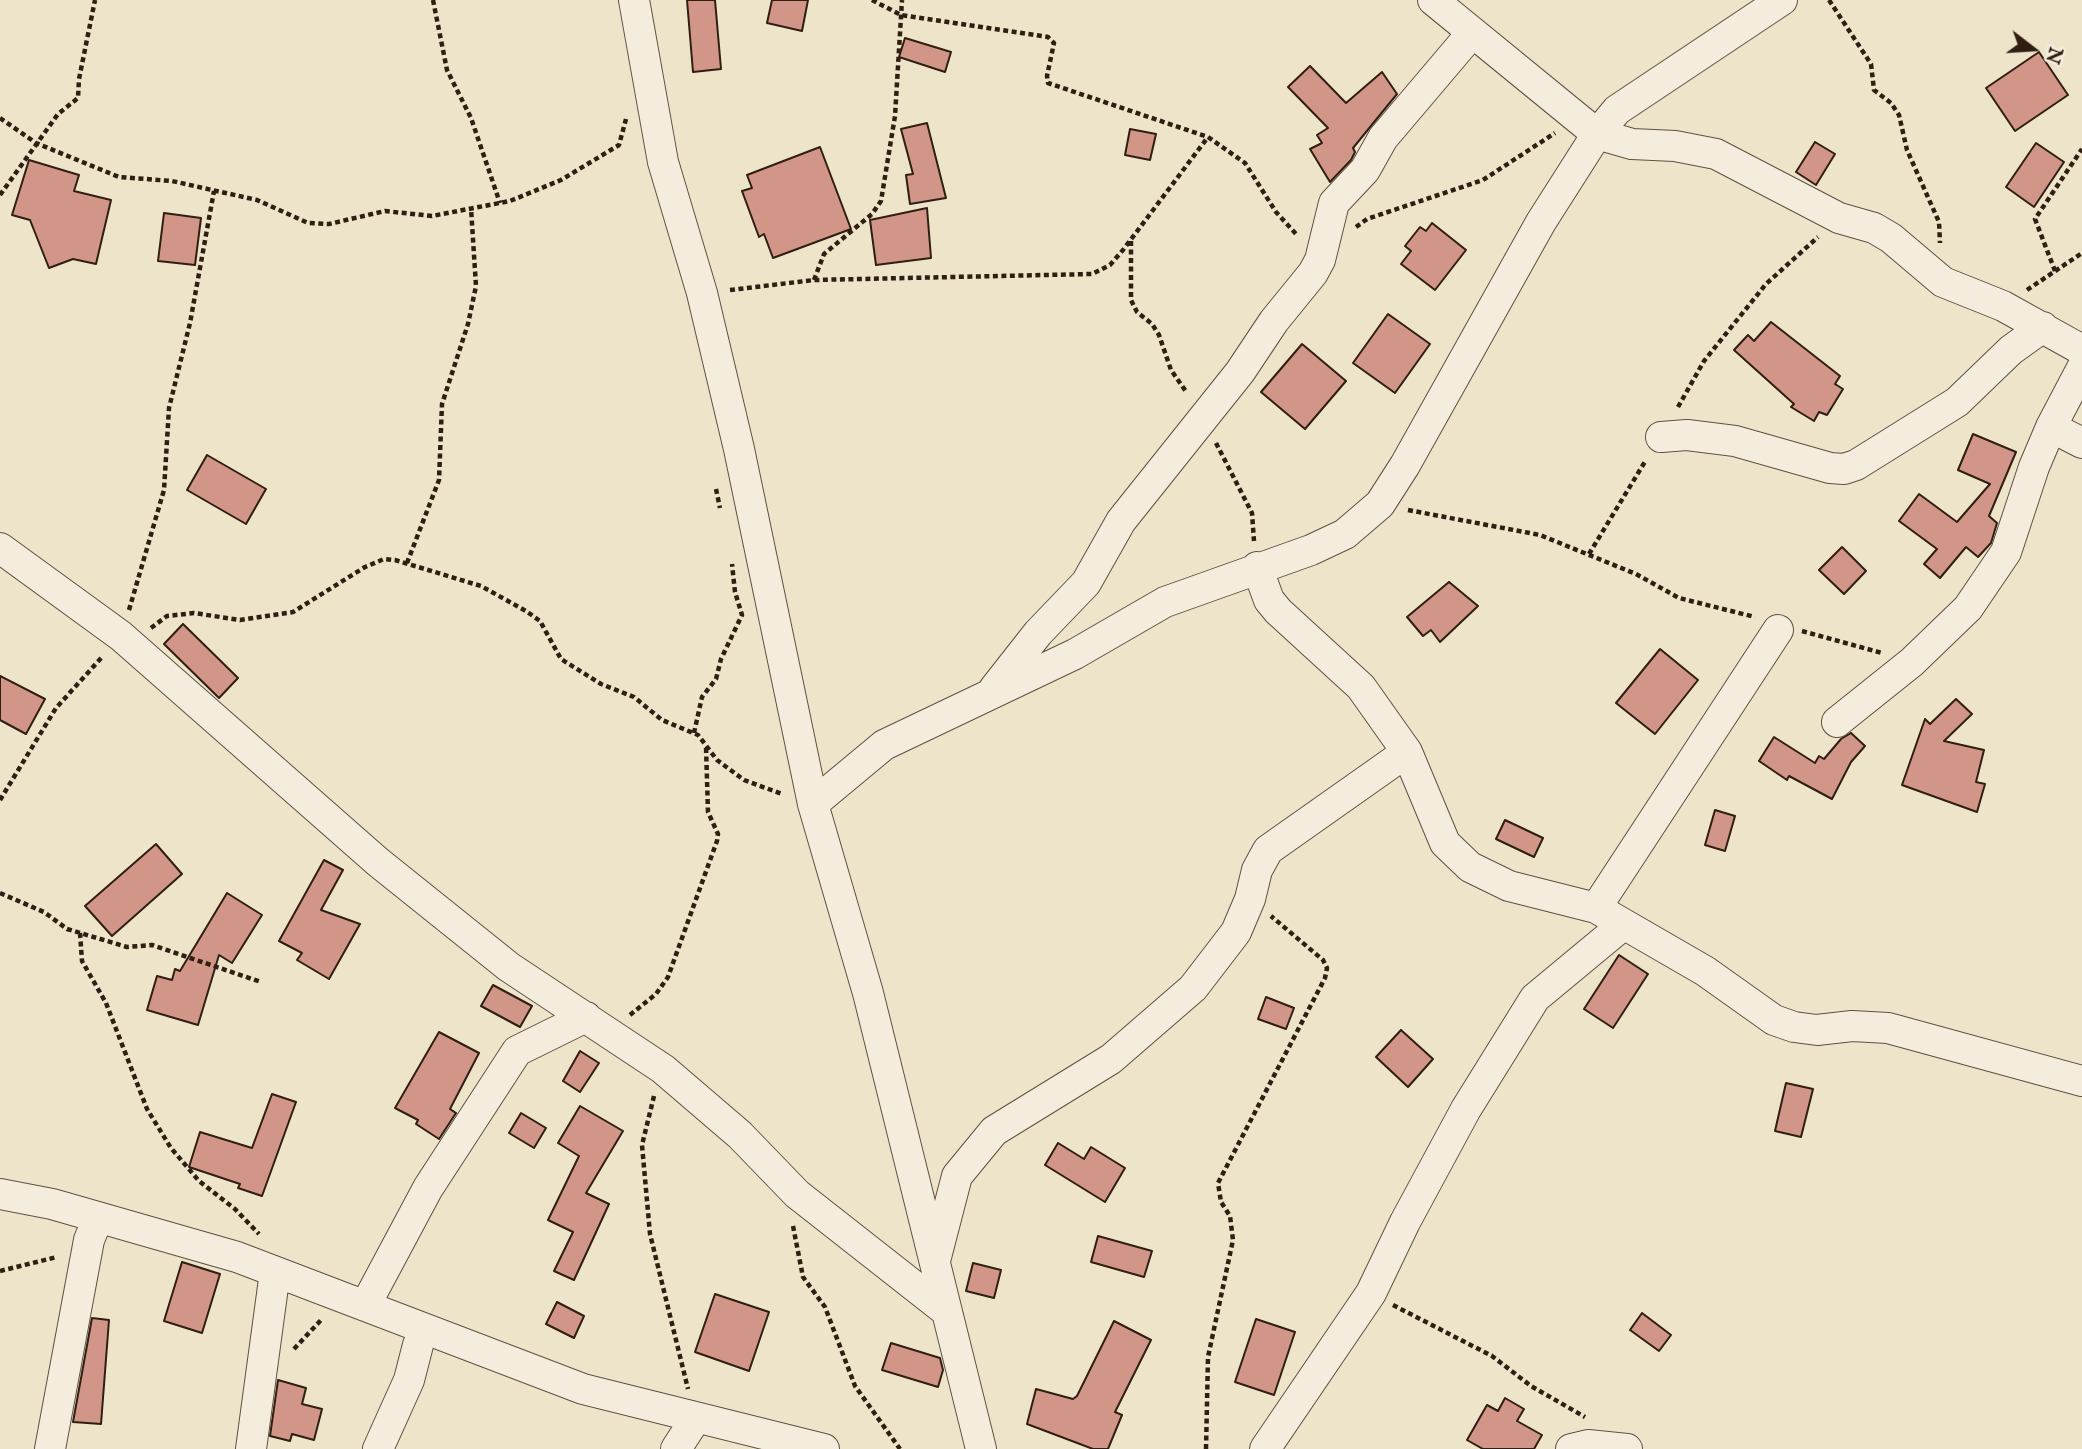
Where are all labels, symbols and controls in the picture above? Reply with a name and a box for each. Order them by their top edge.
north arrow [1998,14,2068,84]
text: N [2039,44,2067,67]

